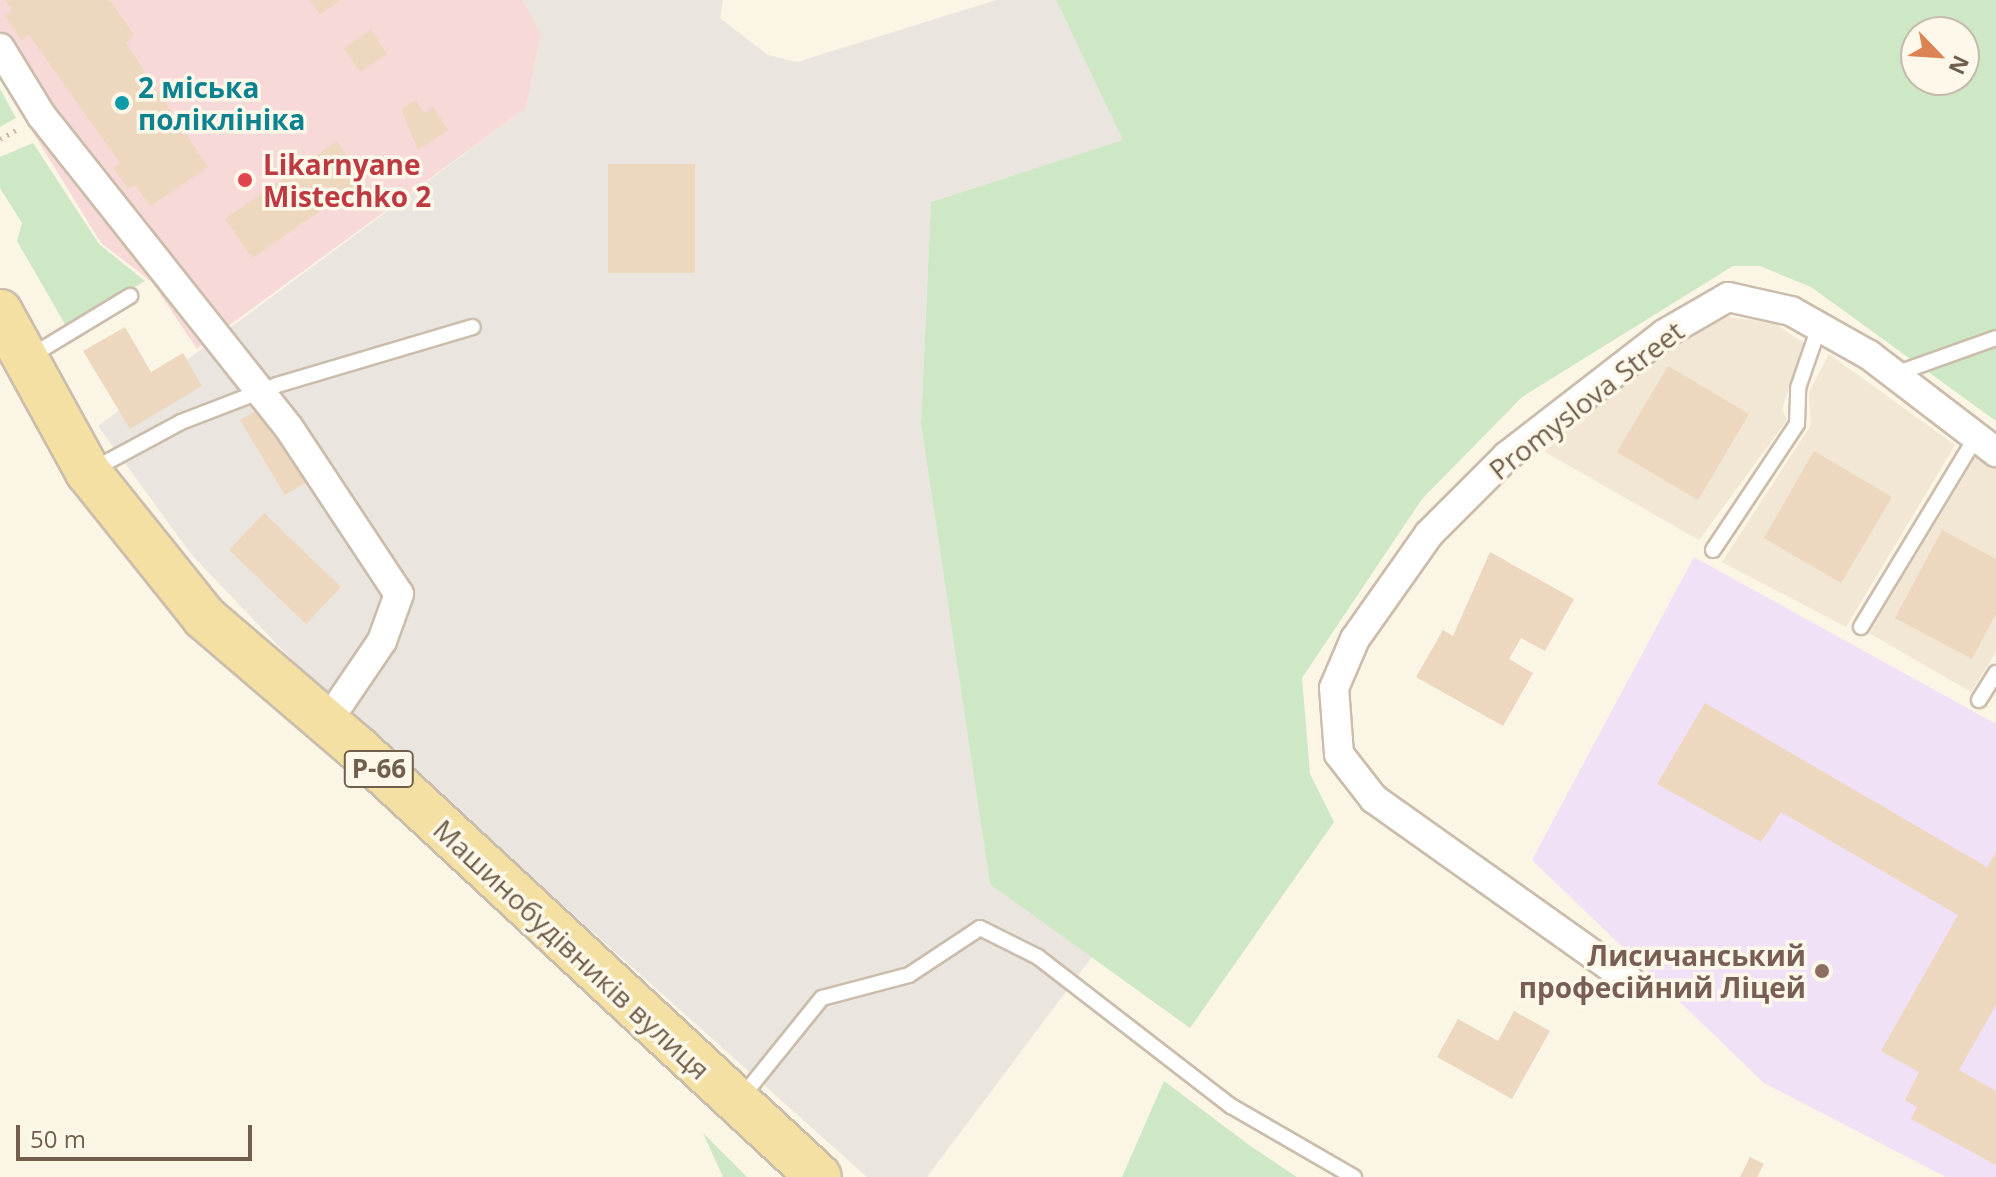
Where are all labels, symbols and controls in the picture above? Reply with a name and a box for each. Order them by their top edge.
north arrow [1900,16,1980,96]
text: N [1943,51,1977,80]
place label: 2 міська поліклініка [138,70,305,136]
marker: 2 міська поліклініка [113,94,131,112]
place label: Likarnyane Mistechko 2 [263,147,431,213]
marker: Likarnyane Mistechko 2 [234,169,256,191]
street label: Promyslova Street [1482,314,1690,486]
road number: Р-66 [343,747,415,791]
street label: Машинобудівників вулиця [427,812,717,1086]
place label: Лисичанський професійний Ліцей [1519,938,1806,1004]
marker: Лисичанський професійний Ліцей [1813,962,1831,980]
scale bar [20,1109,256,1159]
text: 50 m [30,1122,86,1155]

